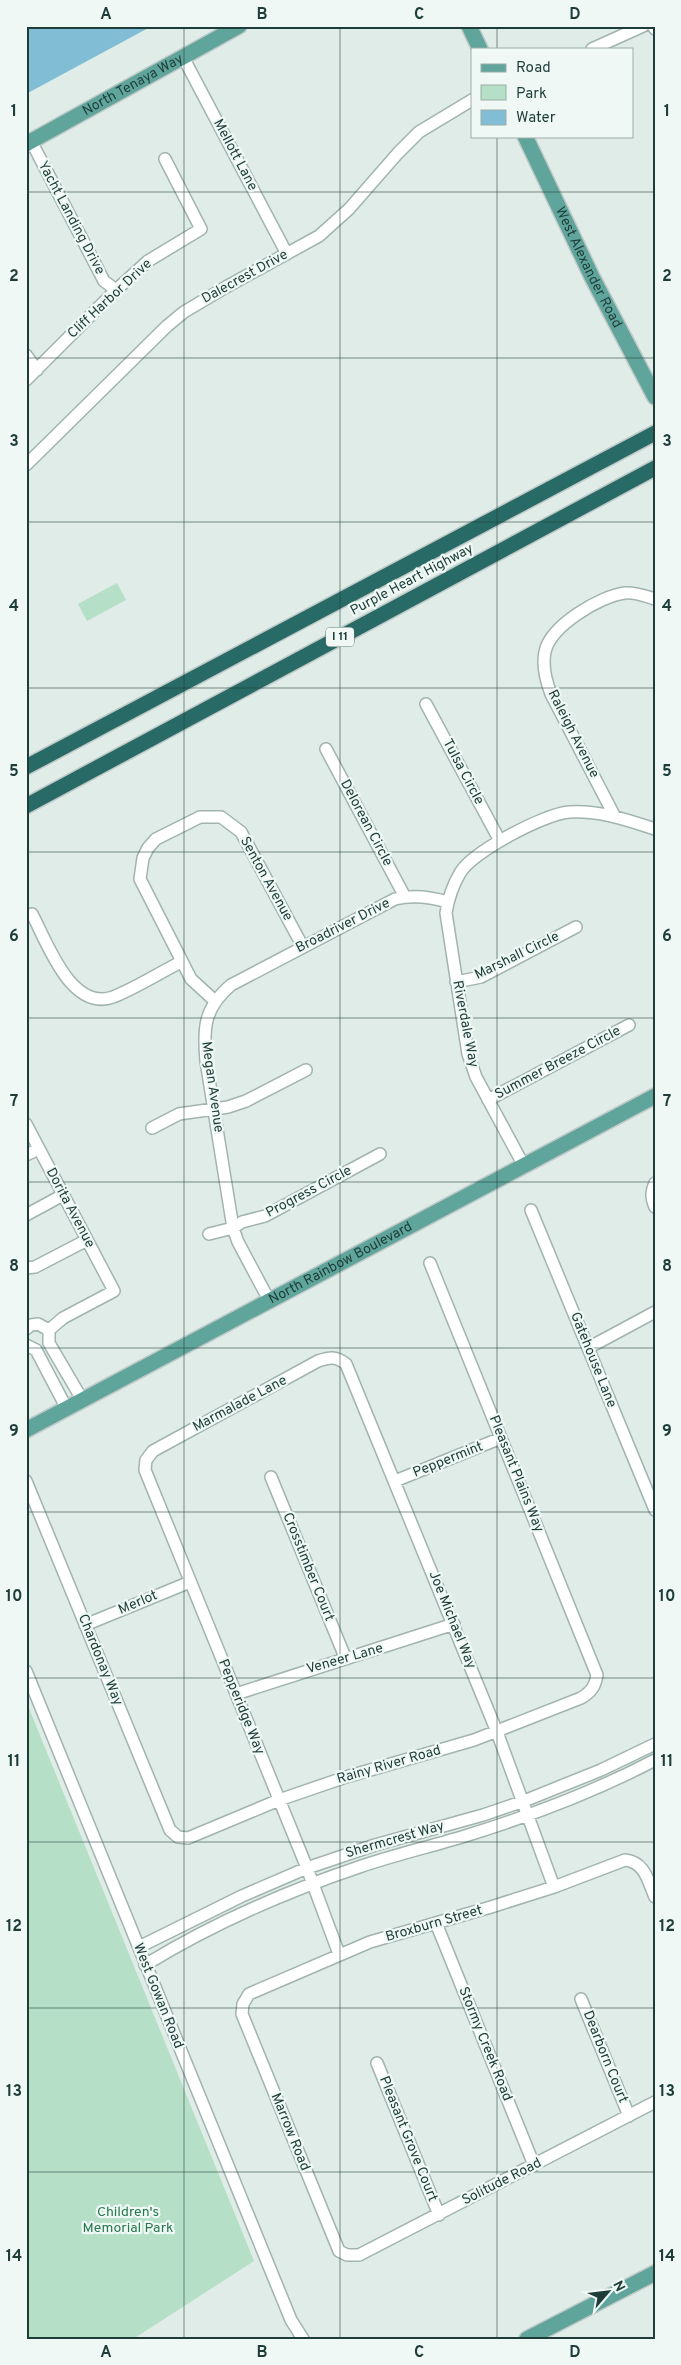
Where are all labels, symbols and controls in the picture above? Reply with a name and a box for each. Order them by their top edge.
text: A [100,5,112,25]
text: B [256,5,268,25]
text: C [414,5,424,25]
text: D [569,5,581,25]
legend [471,48,634,138]
street label: North Tenaya Way [79,50,186,120]
text: Road [516,59,551,78]
text: Park [516,85,547,104]
text: 1 [11,102,17,122]
text: 1 [664,102,670,122]
text: Water [516,109,556,128]
street label: Mellott Lane [209,116,261,194]
street label: Yacht Landing Drive [34,158,108,278]
street label: West Alexander Road [551,204,626,331]
street label: Dalecrest Drive [199,246,291,308]
street label: Cliff Harbor Drive [64,256,156,342]
text: 2 [9,267,19,287]
text: 2 [662,267,672,287]
text: 3 [9,432,19,452]
text: 3 [662,432,672,452]
street label: Purple Heart Highway [348,540,476,620]
text: 4 [9,597,19,617]
text: 4 [662,597,672,617]
road number: I 11 [326,628,354,646]
street label: Raleigh Avenue [544,687,602,781]
street label: Tulsa Circle [439,736,487,808]
text: 5 [9,762,19,782]
text: 5 [662,762,672,782]
street label: Delorean Circle [336,777,396,869]
street label: Senton Avenue [236,834,296,924]
street label: Broadriver Drive [293,895,393,957]
text: 6 [9,927,19,947]
text: 6 [662,927,672,947]
street label: Marshall Circle [472,928,562,984]
street label: Riverdale Way [448,979,482,1069]
street label: Summer Breeze Circle [492,1023,624,1103]
street label: Megan Avenue [197,1040,227,1134]
text: 7 [10,1092,18,1112]
text: 7 [663,1092,671,1112]
street label: Progress Circle [263,1162,355,1222]
street label: Dorita Avenue [42,1165,98,1251]
street label: North Rainbow Boulevard [266,1218,415,1308]
text: 8 [9,1257,19,1277]
text: 8 [662,1257,672,1277]
street label: Gatehouse Lane [566,1310,620,1410]
street label: Marmalade Lane [190,1372,290,1436]
street label: Pleasant Plains Way [485,1413,547,1535]
text: 9 [9,1422,19,1442]
text: 9 [662,1422,672,1442]
street label: Peppermint [411,1438,485,1482]
street label: Crosstimber Court [278,1510,338,1624]
street label: Joe Michael Way [425,1569,479,1671]
text: 10 [6,1587,22,1607]
street label: Merlot [116,1587,160,1619]
text: 10 [659,1587,675,1607]
street label: Chardonay Way [74,1612,126,1708]
street label: Veneer Lane [305,1640,385,1678]
street label: Pepperidge Way [214,1657,268,1757]
street label: Rainy River Road [335,1742,443,1788]
text: 11 [8,1752,20,1772]
text: 11 [661,1752,673,1772]
street label: Shermcrest Way [344,1818,446,1862]
street label: Broxburn Street [384,1902,484,1946]
text: 12 [6,1917,22,1937]
text: 12 [659,1917,675,1937]
street label: West Gowan Road [129,1941,187,2051]
street label: Stormy Creek Road [454,1984,516,2104]
street label: Dearborn Court [579,2008,631,2106]
street label: Pleasant Grove Court [375,2074,441,2204]
text: 13 [6,2082,22,2102]
text: 13 [659,2082,675,2102]
street label: Marrow Road [267,2091,313,2173]
street label: Solitude Road [459,2155,545,2209]
park label: Children's Memorial Park [83,2204,173,2237]
text: 14 [6,2247,22,2267]
text: 14 [659,2247,675,2267]
north arrow [584,2268,634,2318]
text: N [608,2278,628,2295]
text: A [100,2343,112,2363]
text: B [256,2343,268,2363]
text: C [414,2343,424,2363]
text: D [569,2343,581,2363]

